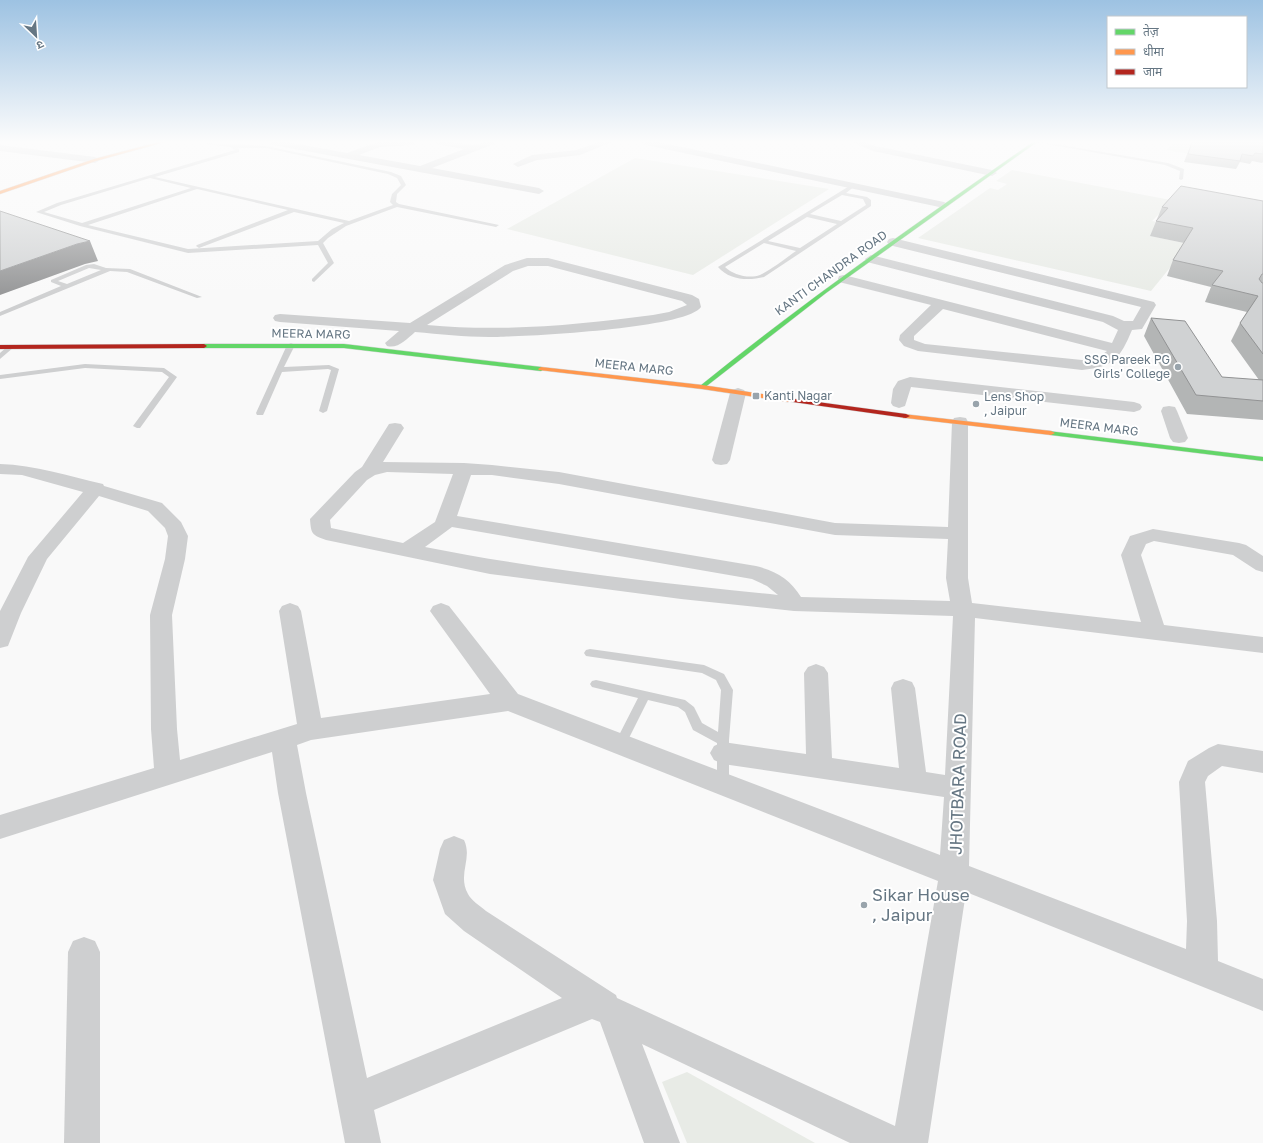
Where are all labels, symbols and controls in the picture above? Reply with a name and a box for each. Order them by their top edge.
north arrow [16,16,56,56]
legend [1107,16,1247,88]
text: तेज़ [1143,24,1160,39]
text: उ [34,38,46,53]
text: धीमा [1143,44,1165,59]
text: जाम [1143,64,1163,79]
street label: KANTI CHANDRA ROAD [772,227,890,318]
street label: MEERA MARG [271,325,351,342]
place label: SSG Pareek PG Girls' College [1084,352,1170,381]
street label: MEERA MARG [594,355,674,378]
marker: SSG Pareek PG Girls' College [1173,362,1183,372]
place label: Kanti Nagar [764,388,832,403]
place label: Lens Shop , Jaipur [984,389,1044,418]
marker: Kanti Nagar [751,391,761,401]
marker: Lens Shop , Jaipur [971,399,981,409]
street label: MEERA MARG [1059,414,1139,439]
street label: JHOTBARA ROAD [945,713,970,855]
place label: Sikar House , Jaipur [872,884,970,925]
marker: Sikar House , Jaipur [859,900,869,910]

